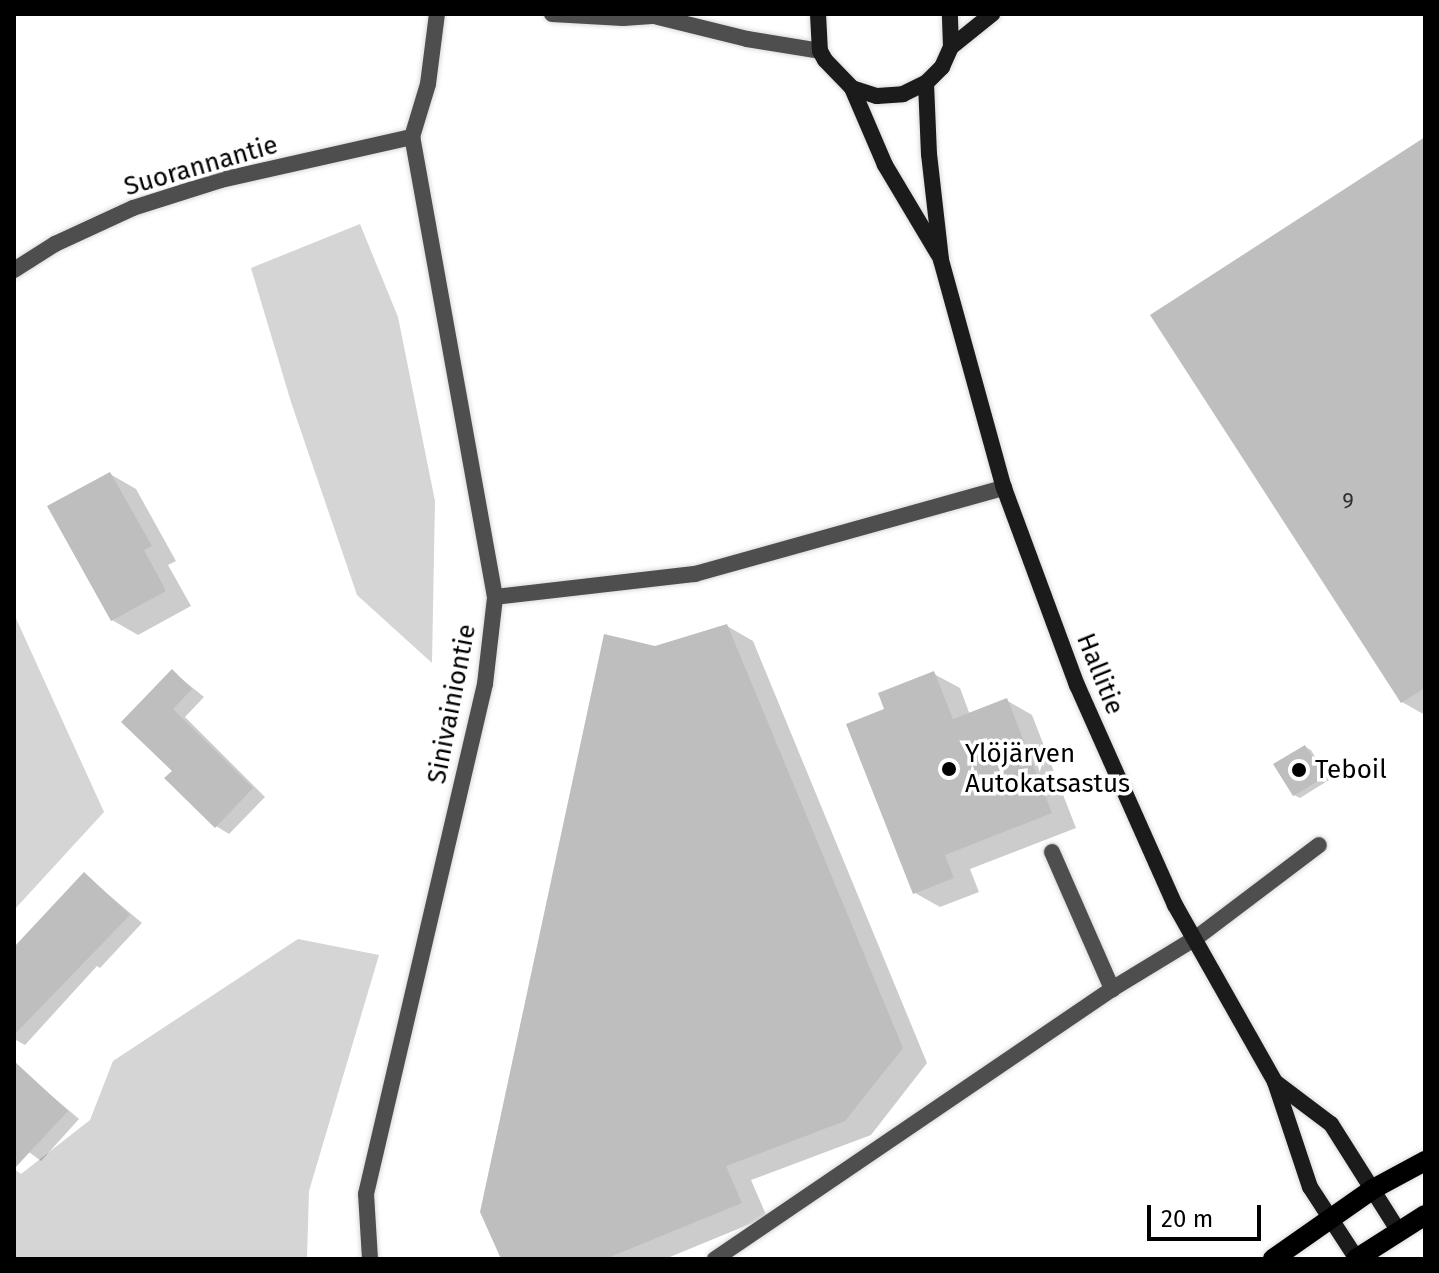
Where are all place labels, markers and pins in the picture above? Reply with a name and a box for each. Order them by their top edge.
place label: Ylöjärven Autokatsastus [965,738,1130,800]
place label: Teboil [1315,754,1387,786]
marker: Ylöjärven Autokatsastus [940,760,958,778]
marker: Teboil [1290,761,1308,779]

